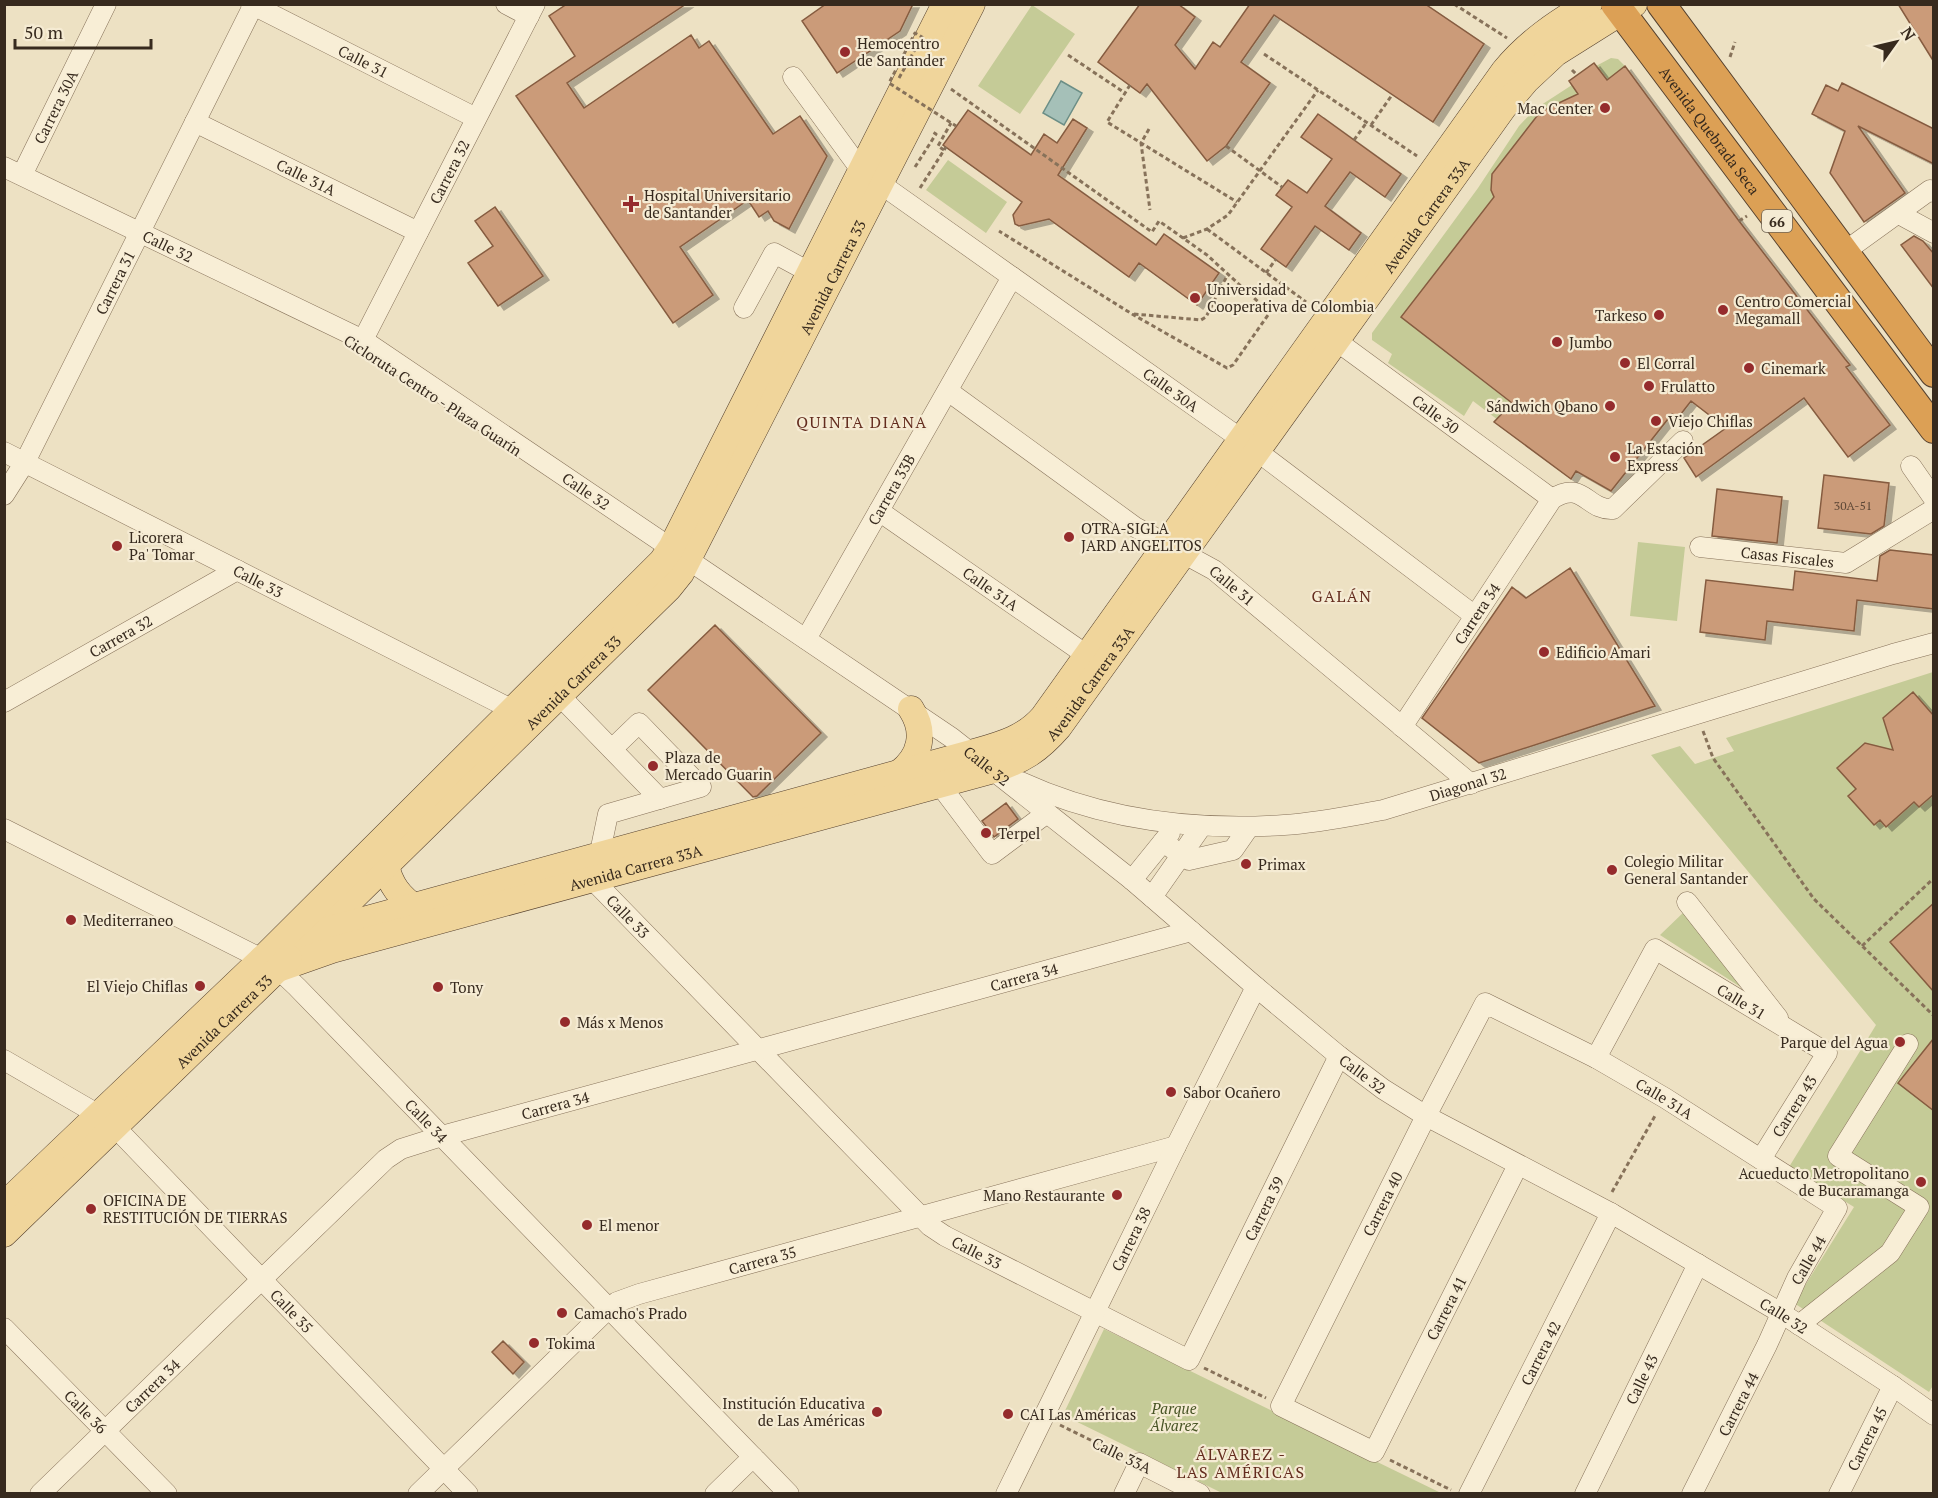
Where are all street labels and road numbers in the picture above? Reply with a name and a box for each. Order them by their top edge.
street label: Calle 31 [335,40,392,82]
street label: Avenida Quebrada Seca [1655,62,1765,199]
street label: Carrera 30A [29,66,82,147]
street label: Carrera 32 [424,136,474,207]
street label: Calle 31A [273,154,340,200]
street label: Avenida Carrera 33A [1378,154,1475,277]
road number: 66 [1762,210,1792,232]
street label: Avenida Carrera 33 [795,216,870,338]
street label: Calle 32 [140,225,196,267]
street label: Carrera 31 [90,247,139,318]
street label: Cicloruta Centro - Plaza Guarín [340,330,526,460]
street label: Calle 30A [1139,363,1203,416]
street label: Calle 30 [1408,390,1463,438]
street label: Carrera 33B [863,450,919,529]
street label: Calle 32 [559,468,614,514]
street label: Casas Fiscales [1740,542,1835,572]
street label: Calle 33 [230,560,287,602]
street label: Calle 31 [1205,560,1259,610]
street label: Calle 31A [959,562,1023,615]
street label: Carrera 34 [1449,579,1504,648]
street label: Carrera 32 [86,610,156,662]
street label: Avenida Carrera 33A [1042,621,1139,745]
street label: Avenida Carrera 33 [521,631,625,733]
street label: Calle 32 [960,741,1014,790]
street label: Diagonal 32 [1427,763,1509,805]
street label: Avenida Carrera 33A [567,840,705,895]
street label: Calle 33 [602,890,654,942]
street label: Carrera 34 [988,958,1060,996]
street label: Avenida Carrera 33 [171,970,276,1072]
street label: Calle 31 [1713,979,1770,1024]
street label: Calle 32 [1335,1050,1390,1098]
street label: Carrera 43 [1767,1071,1821,1141]
street label: Calle 31A [1632,1073,1698,1124]
street label: Carrera 34 [519,1086,591,1124]
street label: Calle 34 [401,1094,452,1147]
street label: Carrera 40 [1358,1168,1407,1239]
street label: Carrera 39 [1239,1173,1288,1244]
street label: Carrera 38 [1106,1203,1155,1274]
street label: Calle 33 [948,1231,1005,1273]
street label: Calle 44 [1786,1232,1830,1288]
street label: Carrera 35 [726,1241,798,1279]
street label: Carrera 41 [1421,1273,1471,1343]
street label: Calle 35 [266,1285,318,1337]
street label: Calle 32 [1756,1293,1812,1338]
street label: Carrera 42 [1516,1318,1565,1388]
street label: Calle 43 [1621,1351,1662,1408]
street label: Carrera 34 [120,1354,184,1417]
street label: Carrera 44 [1713,1369,1763,1439]
street label: Calle 36 [60,1385,112,1438]
street label: Carrera 45 [1842,1403,1891,1474]
street label: Calle 33A [1089,1432,1156,1478]

